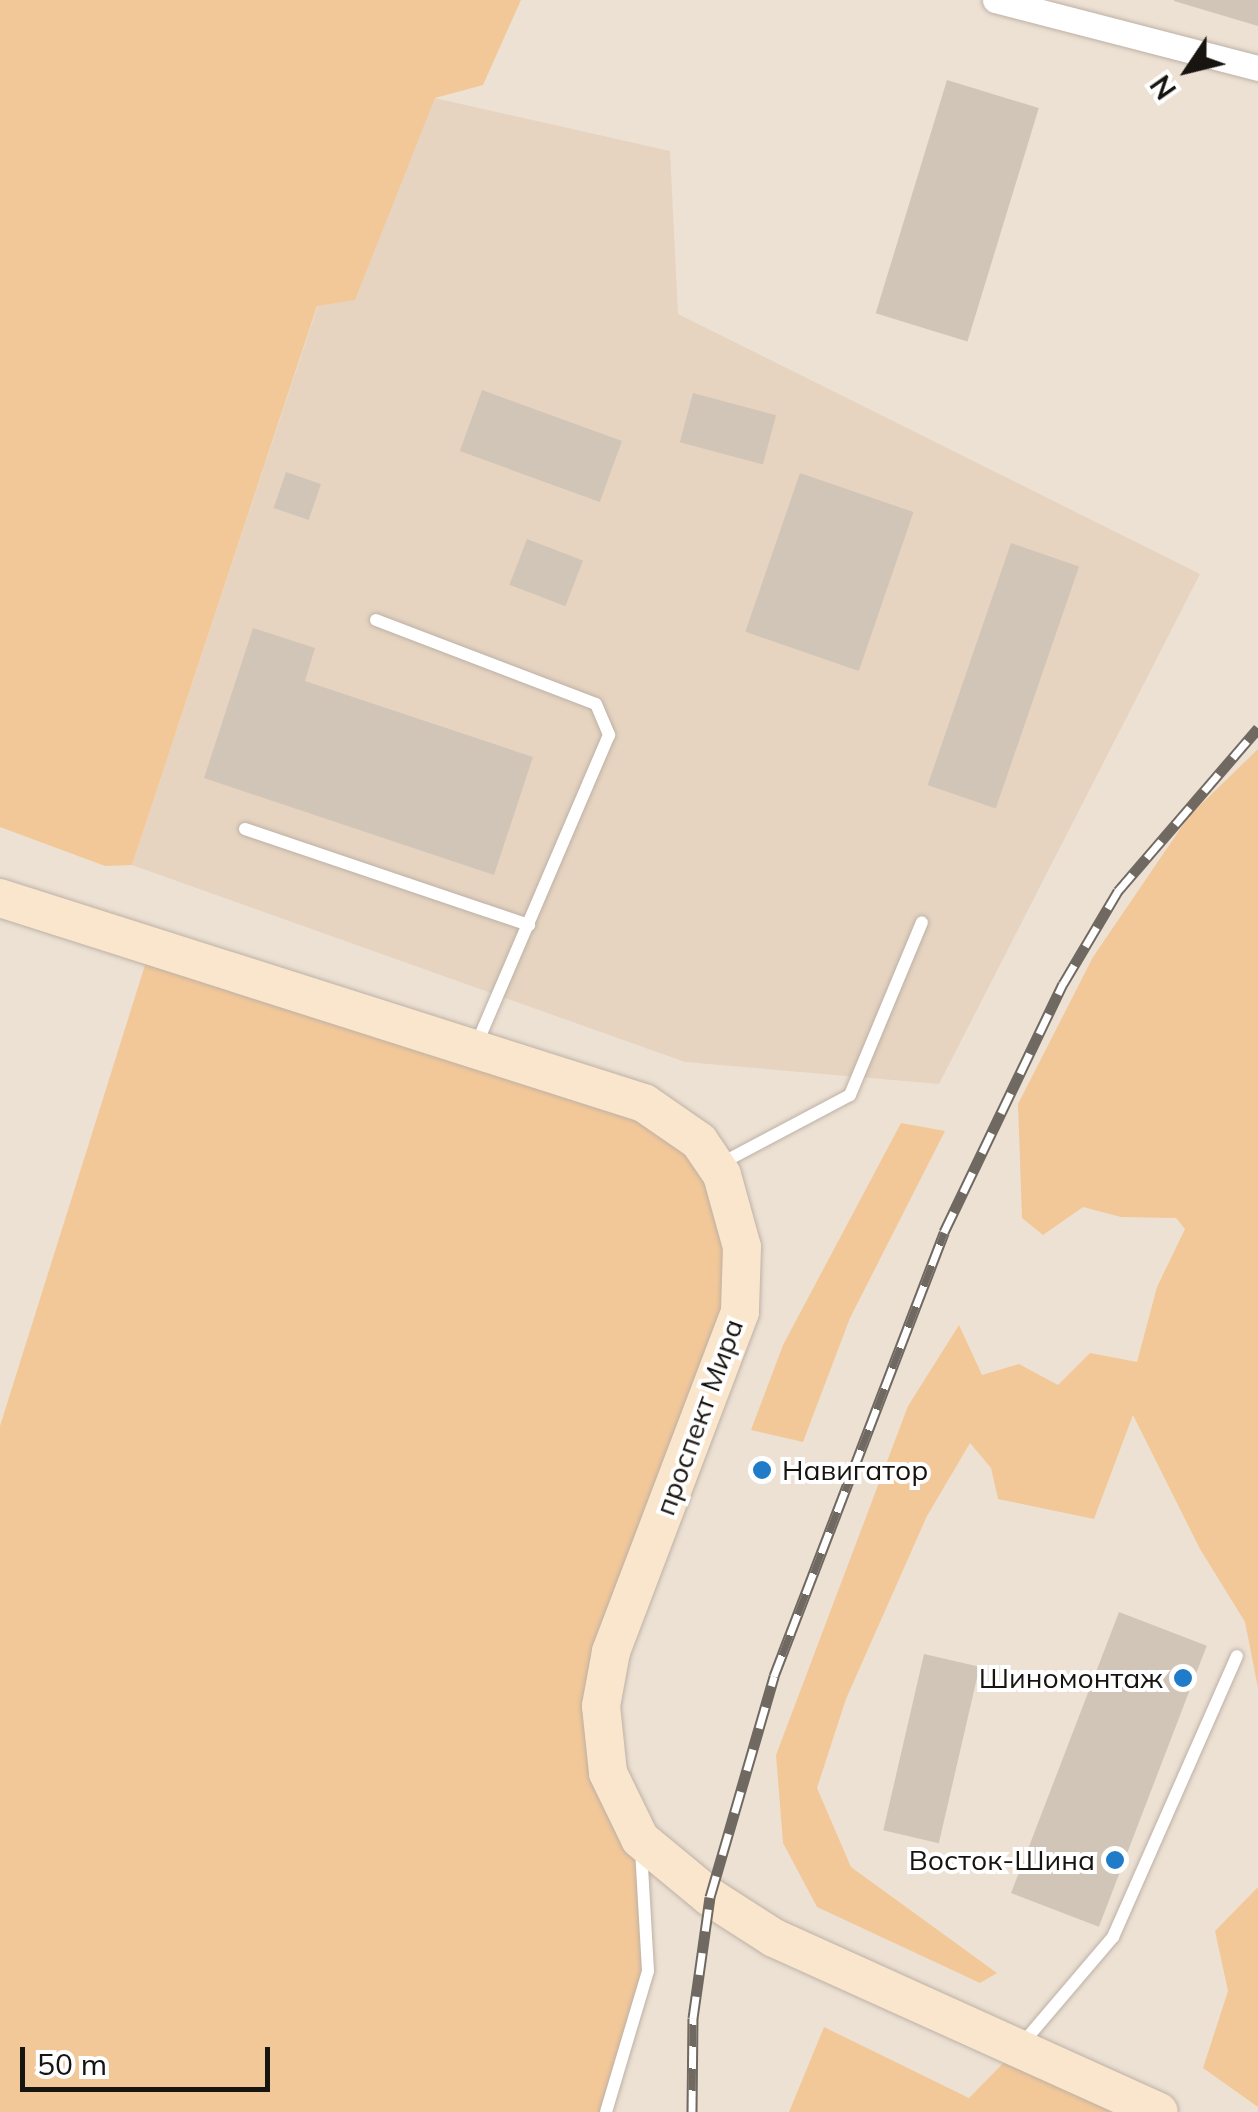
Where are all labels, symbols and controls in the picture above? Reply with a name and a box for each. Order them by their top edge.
north arrow [1138,20,1238,120]
text: N [1143,69,1183,106]
street label: проспект Мира [648,1314,750,1520]
place label: Навигатор [782,1453,928,1487]
marker: Навигатор [751,1459,773,1481]
place label: Шиномонтаж [979,1661,1163,1695]
marker: Шиномонтаж [1172,1667,1194,1689]
place label: Восток-Шина [909,1843,1095,1877]
marker: Восток-Шина [1104,1849,1126,1871]
scale bar [25,2027,275,2089]
text: 50 m [37,2045,107,2083]

